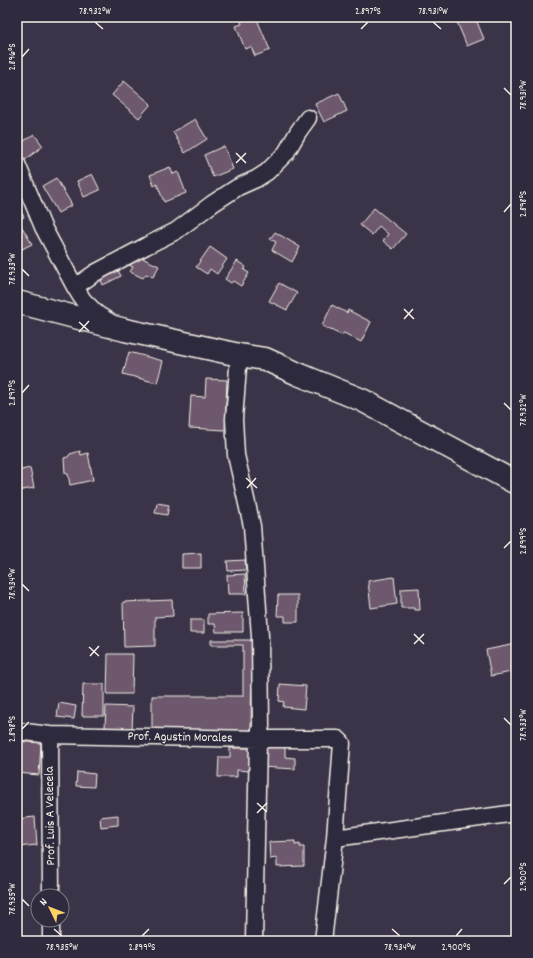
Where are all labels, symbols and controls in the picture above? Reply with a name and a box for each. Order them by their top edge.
text: 78.932°W [79,5,111,19]
text: 2.897°S [355,5,381,19]
text: 78.931°W [418,5,448,19]
text: 2.896°S [6,43,20,71]
text: 78.931°W [517,80,531,110]
text: 2.898°S [517,191,531,217]
text: 78.933°W [6,253,20,285]
text: 2.897°S [6,380,20,406]
text: 78.932°W [517,394,531,426]
text: 2.899°S [517,528,531,554]
text: 78.934°W [6,568,20,600]
text: 78.933°W [517,709,531,741]
text: 2.898°S [6,716,20,742]
street label: Prof. Agustin Morales [127,728,233,748]
street label: Prof. Luis A Velecela [41,765,61,866]
text: 2.900°S [517,862,531,892]
text: 78.935°W [6,883,20,915]
north arrow [30,888,70,928]
text: N [36,895,52,910]
text: 78.935°W [46,941,78,955]
text: 2.899°S [129,941,155,955]
text: 78.934°W [384,941,416,955]
text: 2.900°S [441,941,471,955]

